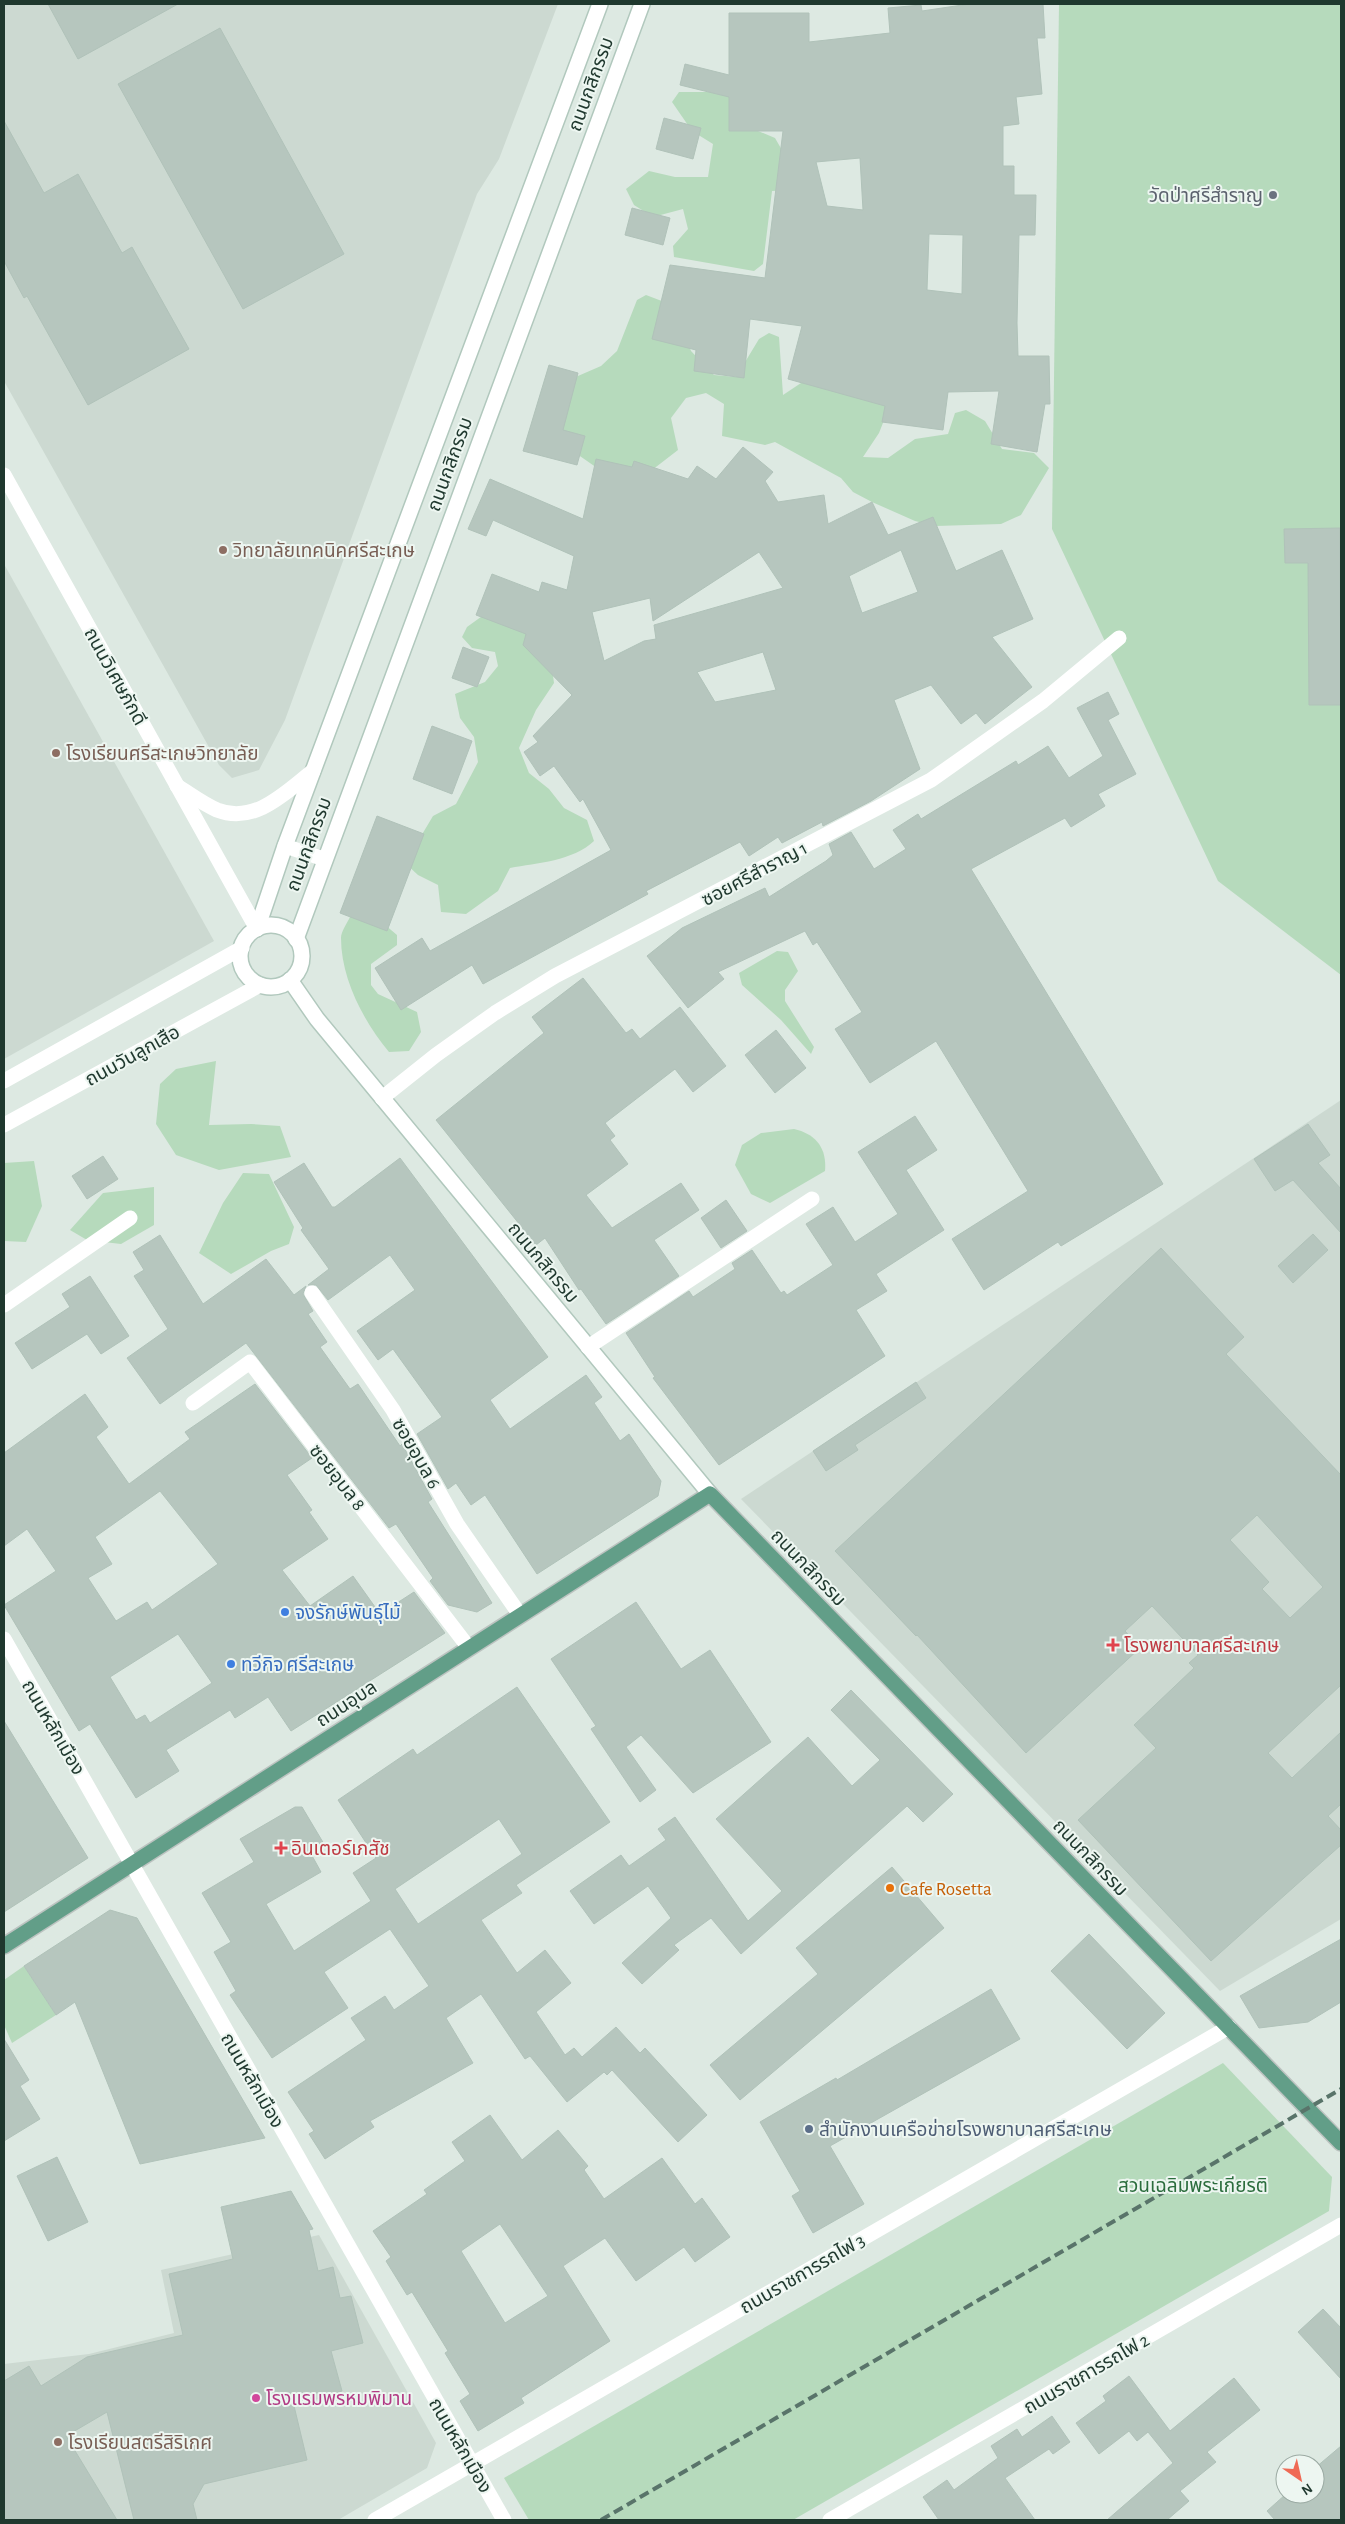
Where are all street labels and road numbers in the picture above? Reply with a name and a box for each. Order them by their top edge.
street label: ถนนกสิกรรม [566,35,617,134]
street label: ถนนกสิกรรม [425,415,476,514]
street label: ถนนวิเศษภักดี [80,624,150,729]
street label: ถนนกสิกรรม [284,795,335,894]
street label: ซอยศรีสำราญ 1 [698,838,811,910]
street label: ถนนวันลูกเสือ [82,1022,184,1092]
street label: ถนนกสิกรรม [504,1219,582,1307]
street label: ซอยอุบล 6 [387,1415,443,1493]
street label: ซอยอุบล 8 [304,1441,368,1515]
street label: ถนนกสิกรรม [767,1526,849,1610]
street label: ถนนหลักเมือง [18,1676,88,1779]
street label: ถนนอุบล [313,1678,381,1732]
street label: ถนนกสิกรรม [1049,1816,1131,1900]
street label: ถนนหลักเมือง [217,2029,287,2132]
street label: ถนนราชการรถไฟ 3 [737,2230,868,2318]
street label: ถนนราชการรถไฟ 2 [1020,2330,1153,2418]
street label: ถนนหลักเมือง [425,2394,495,2497]

